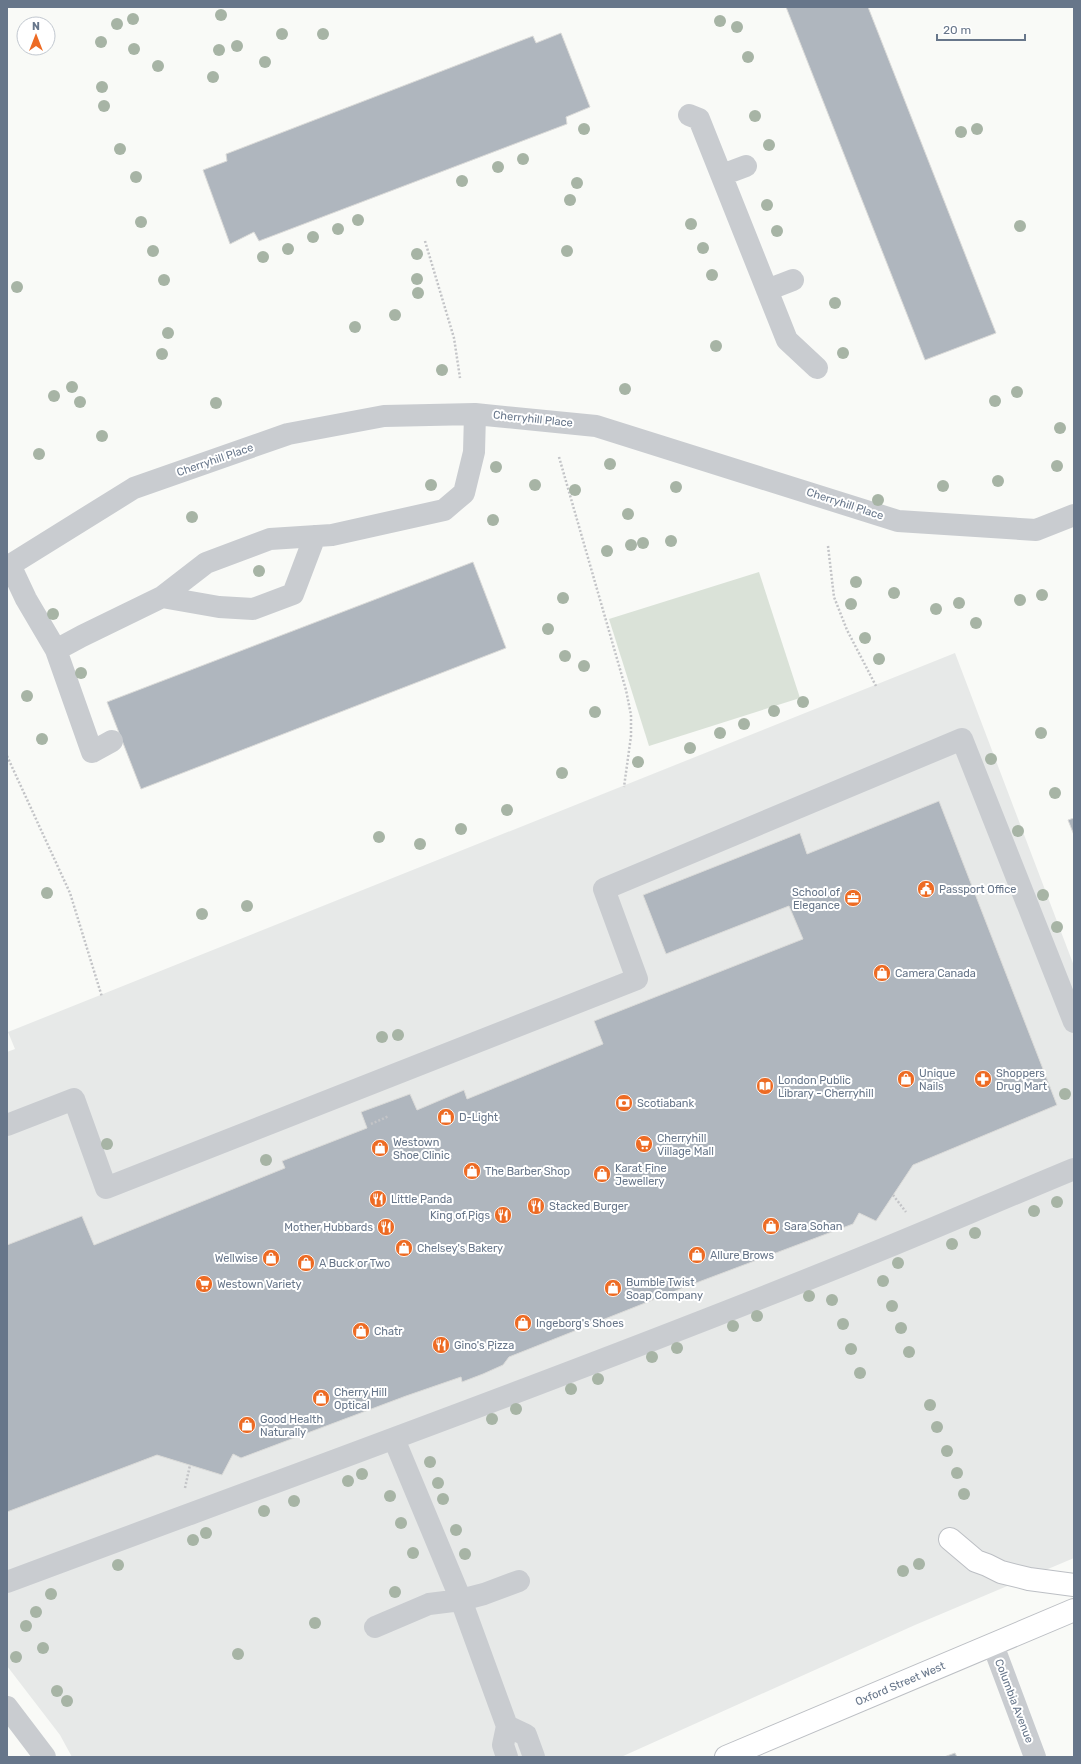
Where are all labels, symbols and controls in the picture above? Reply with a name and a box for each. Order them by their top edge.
north arrow [16,16,56,56]
scale bar [937,16,1025,42]
text: N [32,20,40,33]
text: 20 m [943,23,971,37]
street label: Cherryhill Place [493,408,573,430]
street label: Cherryhill Place [175,441,255,479]
street label: Cherryhill Place [805,485,885,523]
public building icon: Passport Office [916,879,936,899]
place label: Passport Office [939,883,1016,896]
place label: School of Elegance [792,886,841,912]
office icon: School of Elegance [843,888,863,908]
shop icon: Camera Canada [872,963,892,983]
place label: Camera Canada [895,967,976,980]
place label: Unique Nails [919,1067,955,1093]
place label: Shoppers Drug Mart [996,1067,1048,1093]
shop icon: Unique Nails [896,1069,916,1089]
pharmacy icon: Shoppers Drug Mart [973,1069,993,1089]
place label: London Public Library - Cherryhill [778,1074,874,1100]
library icon: London Public Library - Cherryhill [755,1076,775,1096]
bank icon: Scotiabank [614,1093,634,1113]
place label: Scotiabank [637,1097,694,1110]
shop icon: D-Light [436,1107,456,1127]
place label: D-Light [459,1111,499,1124]
place label: Cherryhill Village Mall [657,1132,714,1158]
supermarket icon: Cherryhill Village Mall [634,1134,654,1154]
place label: Westown Shoe Clinic [393,1136,450,1162]
shop icon: Westown Shoe Clinic [370,1138,390,1158]
shop icon: The Barber Shop [462,1161,482,1181]
place label: Karat Fine Jewellery [615,1162,667,1188]
shop icon: Karat Fine Jewellery [592,1164,612,1184]
place label: The Barber Shop [485,1165,570,1178]
restaurant icon: Little Panda [368,1189,388,1209]
place label: Little Panda [391,1193,452,1206]
restaurant icon: Stacked Burger [526,1196,546,1216]
place label: Stacked Burger [549,1200,629,1213]
restaurant icon: King of Pigs [493,1205,513,1225]
place label: King of Pigs [430,1209,490,1222]
shop icon: Sara Sohan [761,1216,781,1236]
restaurant icon: Mother Hubbards [376,1217,396,1237]
place label: Sara Sohan [784,1220,842,1233]
place label: Mother Hubbards [284,1221,373,1234]
shop icon: Chelsey's Bakery [394,1238,414,1258]
place label: Chelsey's Bakery [417,1242,503,1255]
shop icon: Allure Brows [687,1245,707,1265]
shop icon: Wellwise [261,1248,281,1268]
place label: Allure Brows [710,1249,775,1262]
place label: Wellwise [215,1252,258,1265]
shop icon: A Buck or Two [296,1253,316,1273]
place label: A Buck or Two [319,1257,390,1270]
supermarket icon: Westown Variety [194,1274,214,1294]
place label: Bumble Twist Soap Company [626,1276,703,1302]
place label: Westown Variety [217,1278,302,1291]
shop icon: Bumble Twist Soap Company [603,1278,623,1298]
shop icon: Ingeborg's Shoes [513,1313,533,1333]
place label: Ingeborg's Shoes [536,1317,624,1330]
shop icon: Chatr [351,1321,371,1341]
place label: Chatr [374,1325,403,1338]
restaurant icon: Gino's Pizza [431,1335,451,1355]
place label: Gino's Pizza [454,1339,514,1352]
place label: Cherry Hill Optical [334,1386,387,1412]
shop icon: Cherry Hill Optical [311,1388,331,1408]
place label: Good Health Naturally [260,1413,323,1439]
shop icon: Good Health Naturally [237,1415,257,1435]
street label: Columbia Avenue [992,1657,1036,1745]
street label: Oxford Street West [853,1658,948,1708]

